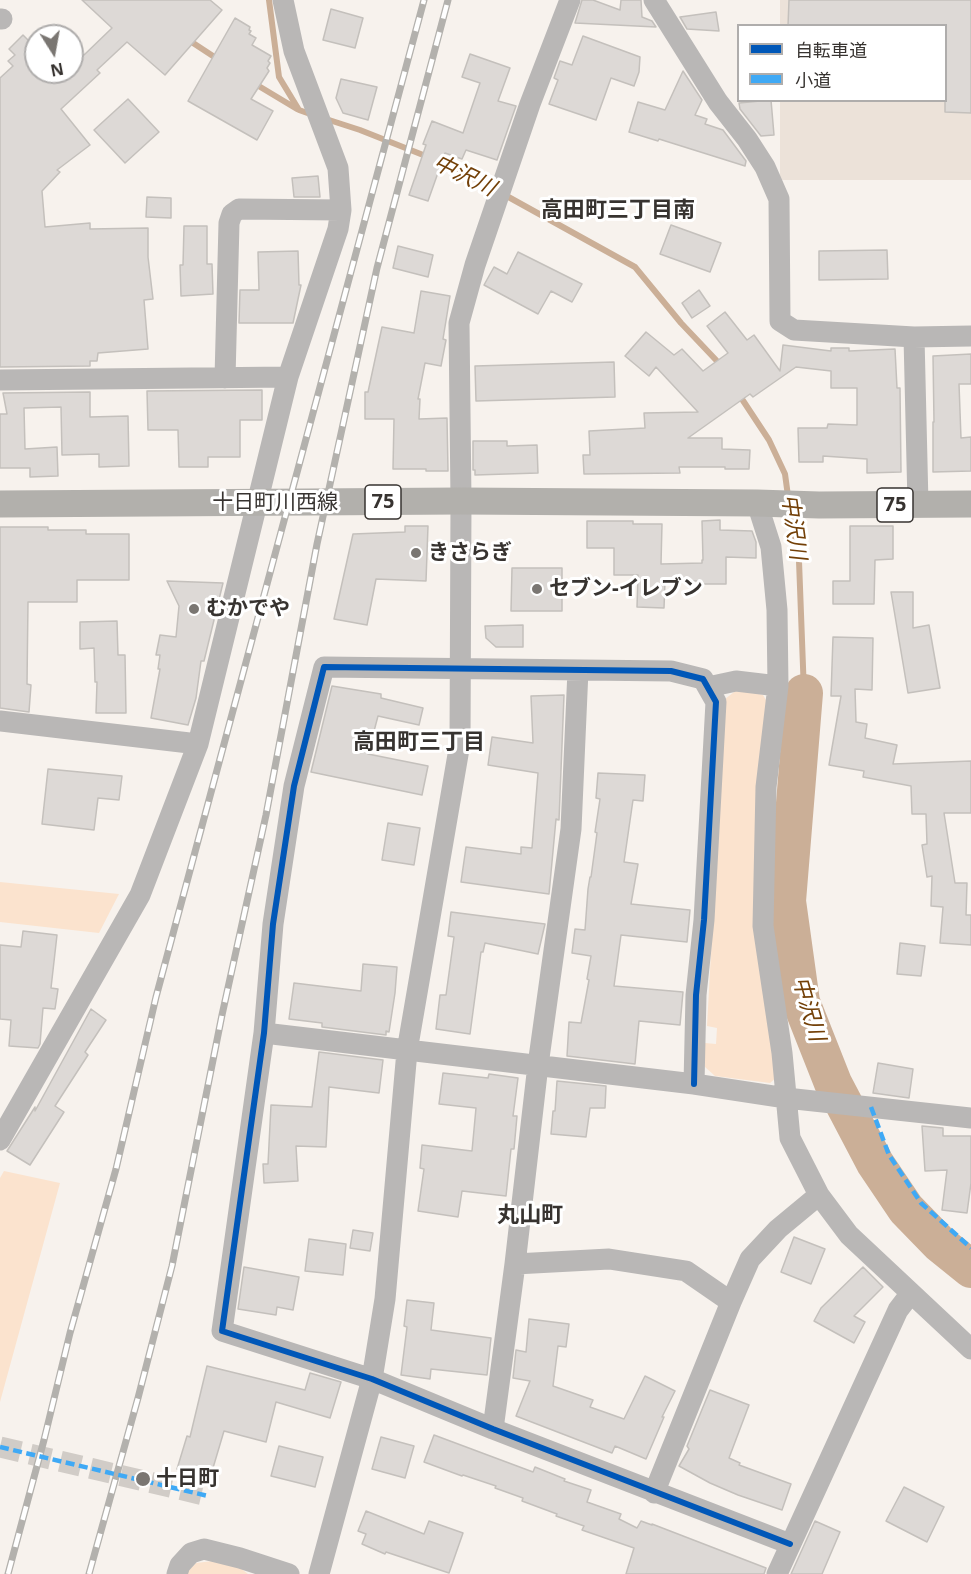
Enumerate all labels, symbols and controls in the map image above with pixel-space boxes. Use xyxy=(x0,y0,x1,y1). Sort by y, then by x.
north arrow xyxy=(24,24,84,84)
legend xyxy=(737,24,947,102)
text: 自転車道 xyxy=(795,38,867,62)
text: N xyxy=(49,58,66,82)
text: 小道 xyxy=(795,68,831,92)
water label: 中沢川 xyxy=(429,150,499,202)
district label: 高田町三丁目南 xyxy=(541,198,695,224)
road number: 75 xyxy=(365,485,401,519)
road number: 75 xyxy=(877,488,913,522)
street label: 十日町川西線 xyxy=(212,490,338,516)
water label: 中沢川 xyxy=(775,492,811,562)
place label: きさらぎ xyxy=(428,540,512,566)
marker: きさらぎ xyxy=(409,546,423,560)
place label: セブン-イレブン xyxy=(549,576,703,602)
marker: セブン-イレブン xyxy=(530,582,544,596)
place label: むかでや xyxy=(206,596,290,622)
marker: むかでや xyxy=(187,602,201,616)
district label: 高田町三丁目 xyxy=(353,730,485,756)
water label: 中沢川 xyxy=(786,974,830,1044)
district label: 丸山町 xyxy=(497,1203,563,1229)
place label: 十日町 xyxy=(156,1466,219,1492)
marker: 十日町 xyxy=(134,1470,152,1488)

